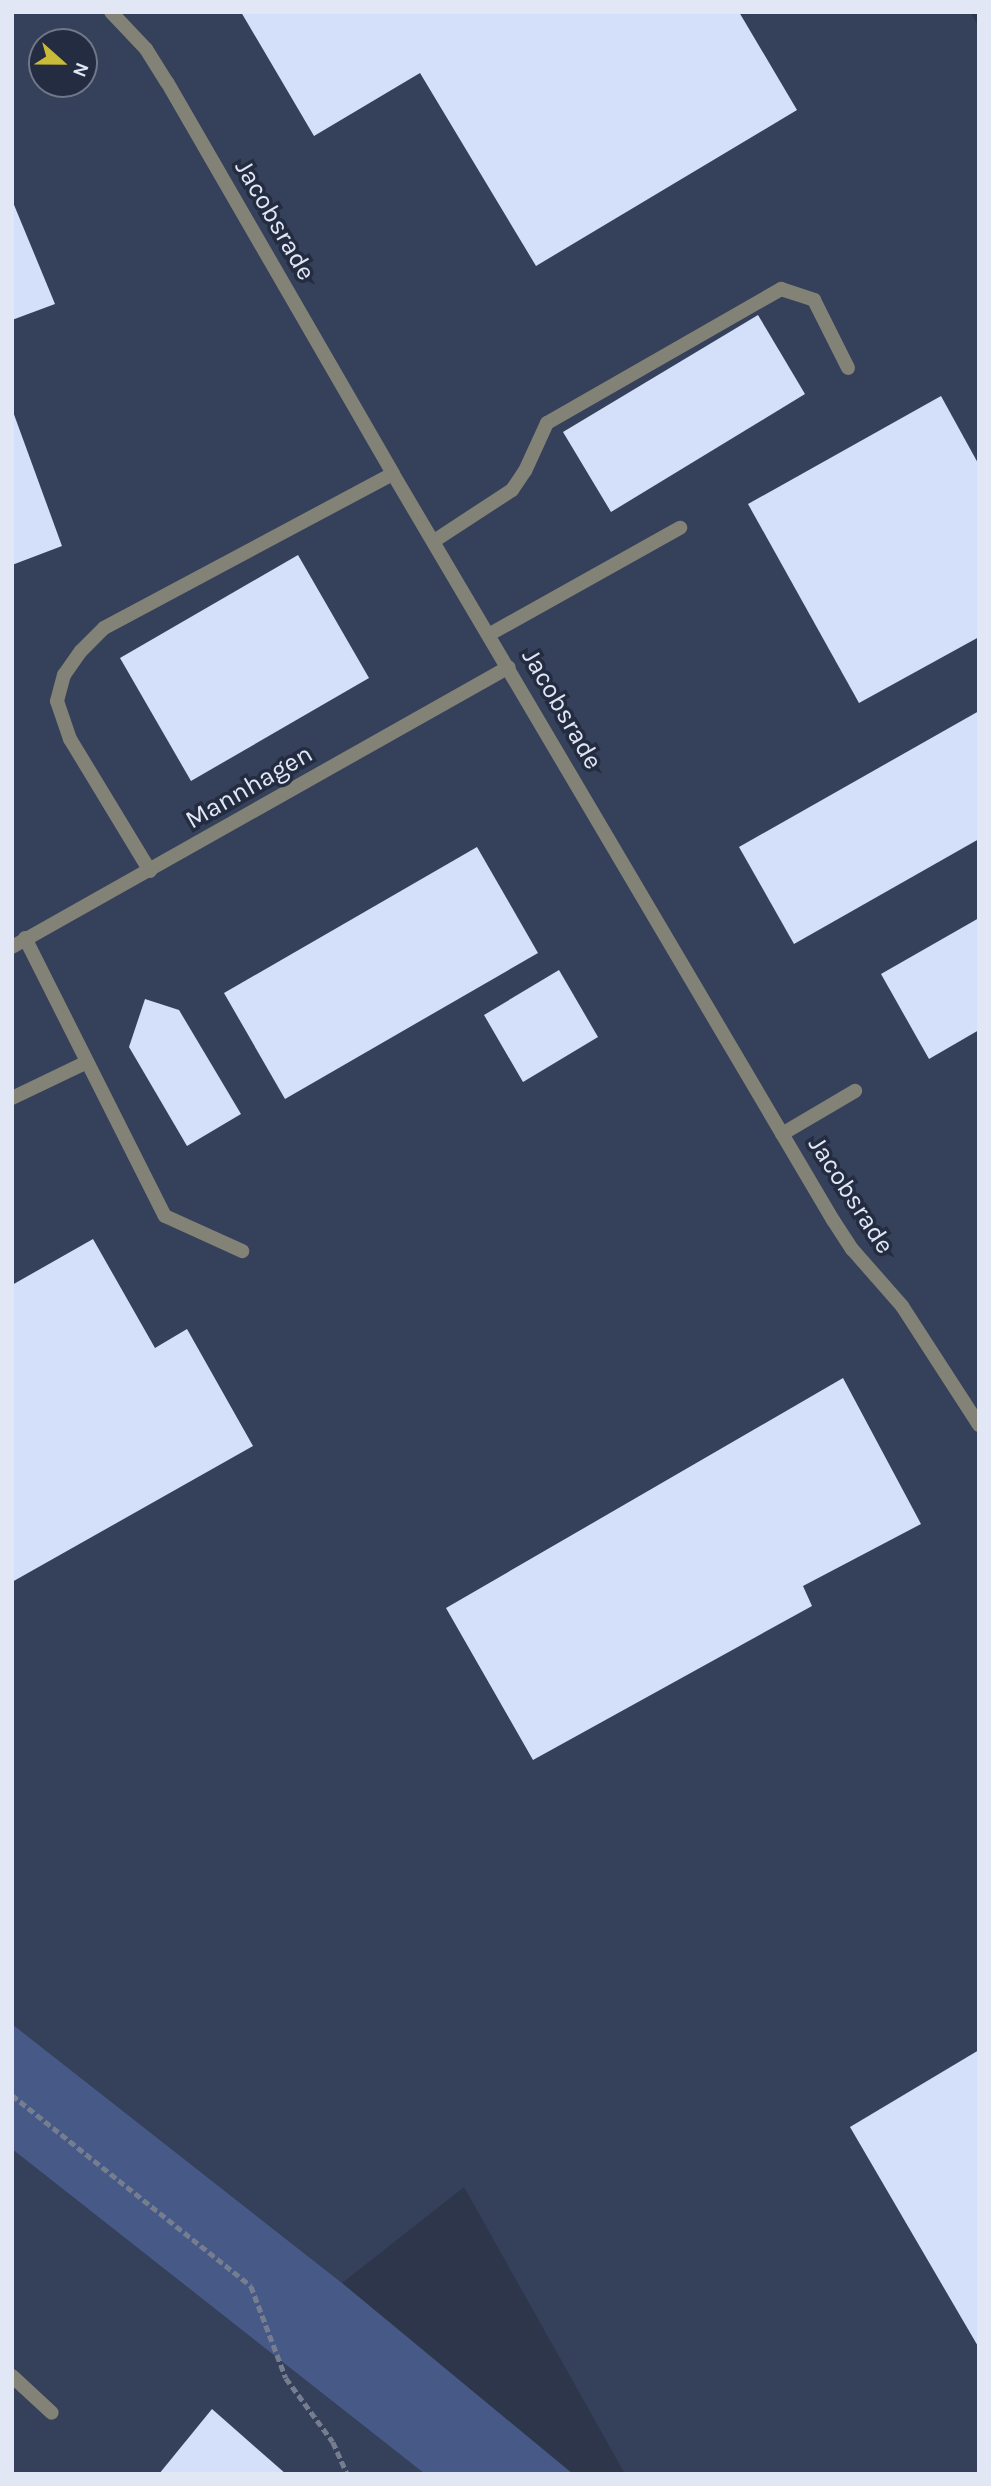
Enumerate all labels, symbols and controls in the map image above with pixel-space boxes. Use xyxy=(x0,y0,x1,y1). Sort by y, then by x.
north arrow xyxy=(28,28,98,98)
text: N xyxy=(68,60,93,80)
street label: Jacobsrade xyxy=(228,154,322,286)
street label: Jacobsrade xyxy=(515,643,609,775)
street label: Mannhagen xyxy=(180,738,318,836)
street label: Jacobsrade xyxy=(801,1130,901,1260)

